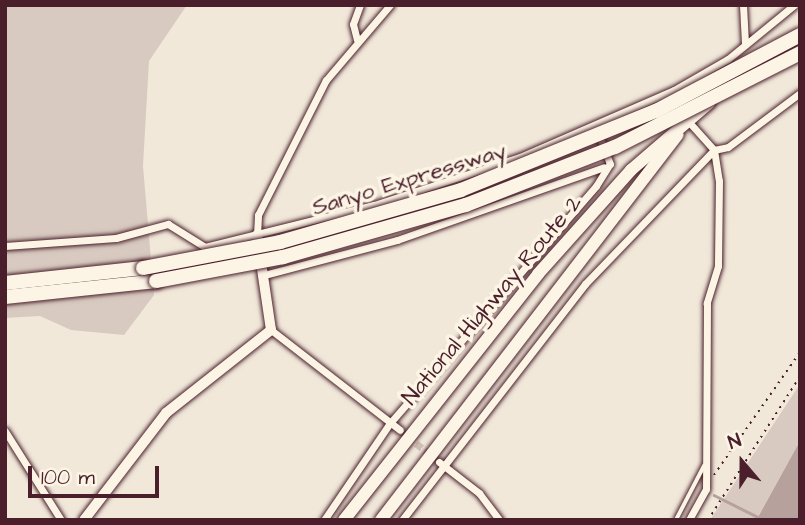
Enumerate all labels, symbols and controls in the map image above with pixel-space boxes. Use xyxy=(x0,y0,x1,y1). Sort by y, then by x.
street label: Sanyo Expressway xyxy=(309,136,509,222)
street label: National Highway Route 2 xyxy=(396,189,588,411)
north arrow xyxy=(707,427,777,497)
text: N xyxy=(724,427,745,457)
scale bar xyxy=(32,452,163,496)
text: 100 m xyxy=(41,463,95,492)

